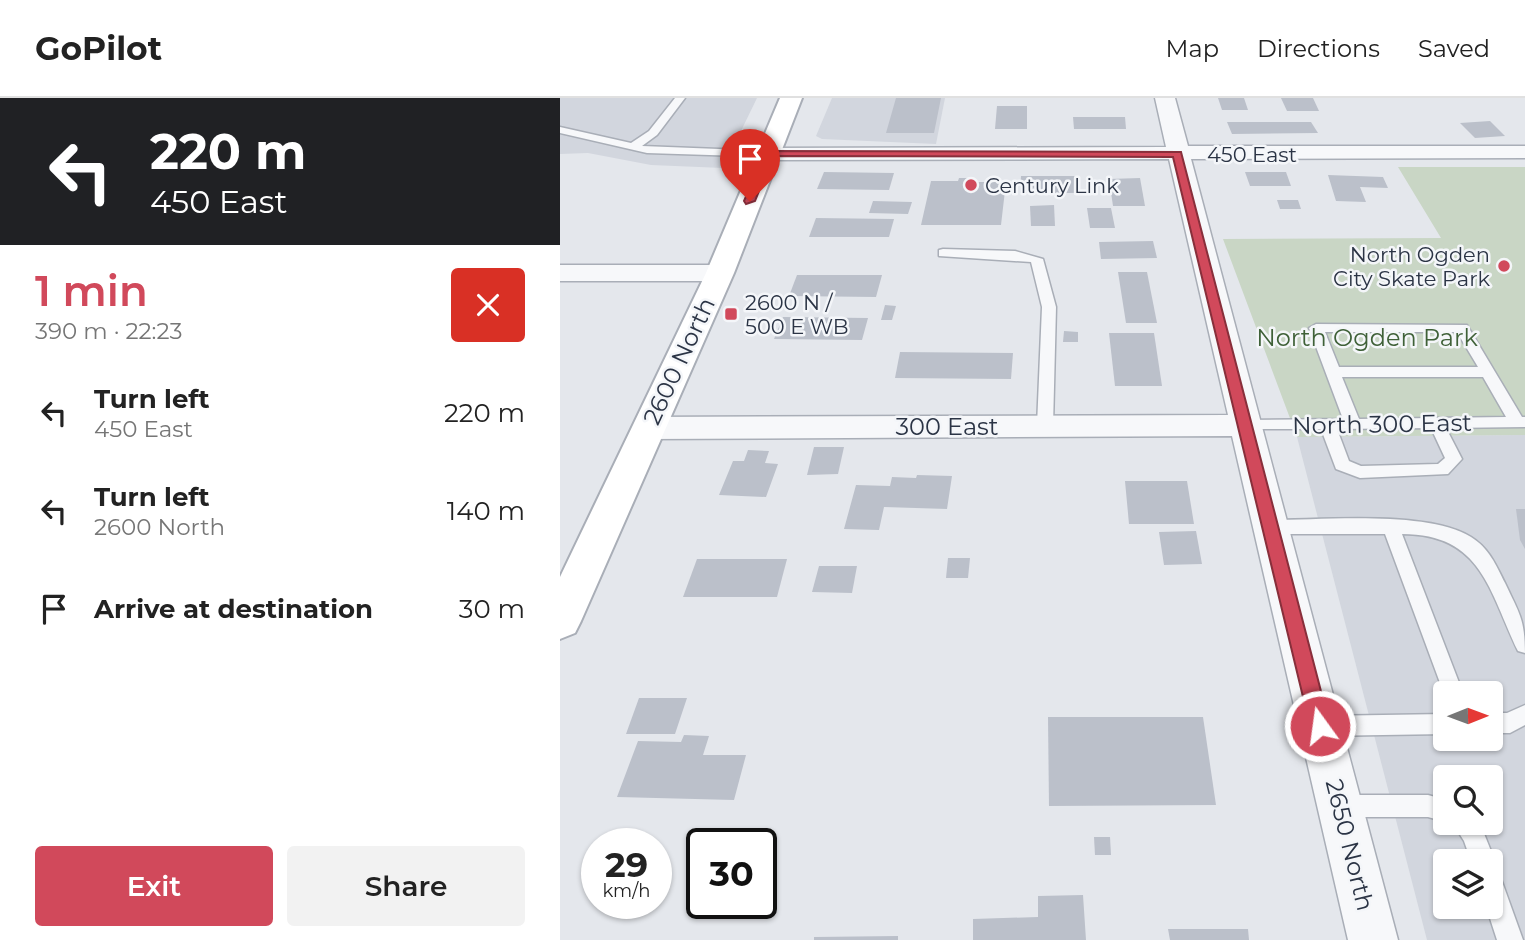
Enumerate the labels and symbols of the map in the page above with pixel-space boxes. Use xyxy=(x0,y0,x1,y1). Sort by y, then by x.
pin xyxy=(720,129,780,201)
street label: 450 East xyxy=(1207,142,1297,167)
place label: Century Link xyxy=(985,173,1119,198)
marker: Century Link xyxy=(963,177,979,193)
place label: North Ogden City Skate Park xyxy=(1333,242,1490,291)
marker: North Ogden City Skate Park xyxy=(1496,258,1512,274)
place label: 2600 N / 500 E WB xyxy=(745,290,849,339)
street label: 2600 North xyxy=(637,293,721,429)
marker: 2600 N / 500 E WB xyxy=(723,306,739,322)
park label: North Ogden Park xyxy=(1256,323,1478,352)
street label: North 300 East xyxy=(1292,408,1472,440)
street label: 300 East xyxy=(895,412,999,441)
north arrow xyxy=(1433,681,1503,751)
position arrow xyxy=(1283,689,1357,763)
street label: 2650 North xyxy=(1320,776,1380,914)
speed limit sign: 30 xyxy=(686,828,777,919)

